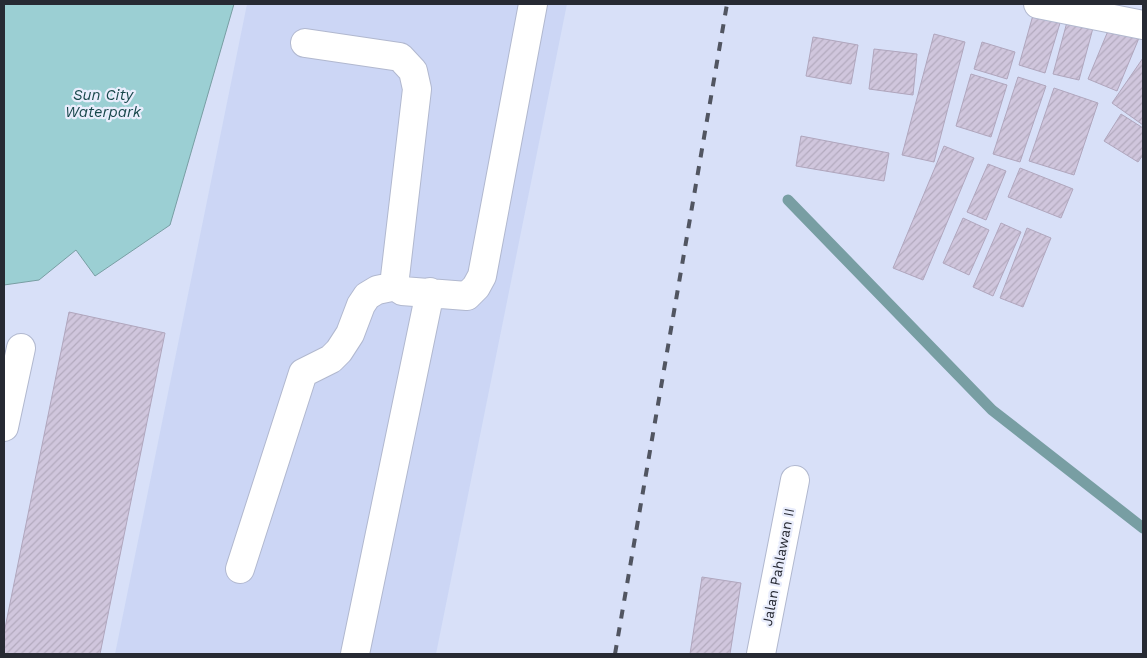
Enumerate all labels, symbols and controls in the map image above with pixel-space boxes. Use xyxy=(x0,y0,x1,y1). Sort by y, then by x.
water label: Sun City Waterpark xyxy=(65,86,142,121)
street label: Jalan Pahlawan II xyxy=(759,507,797,627)

